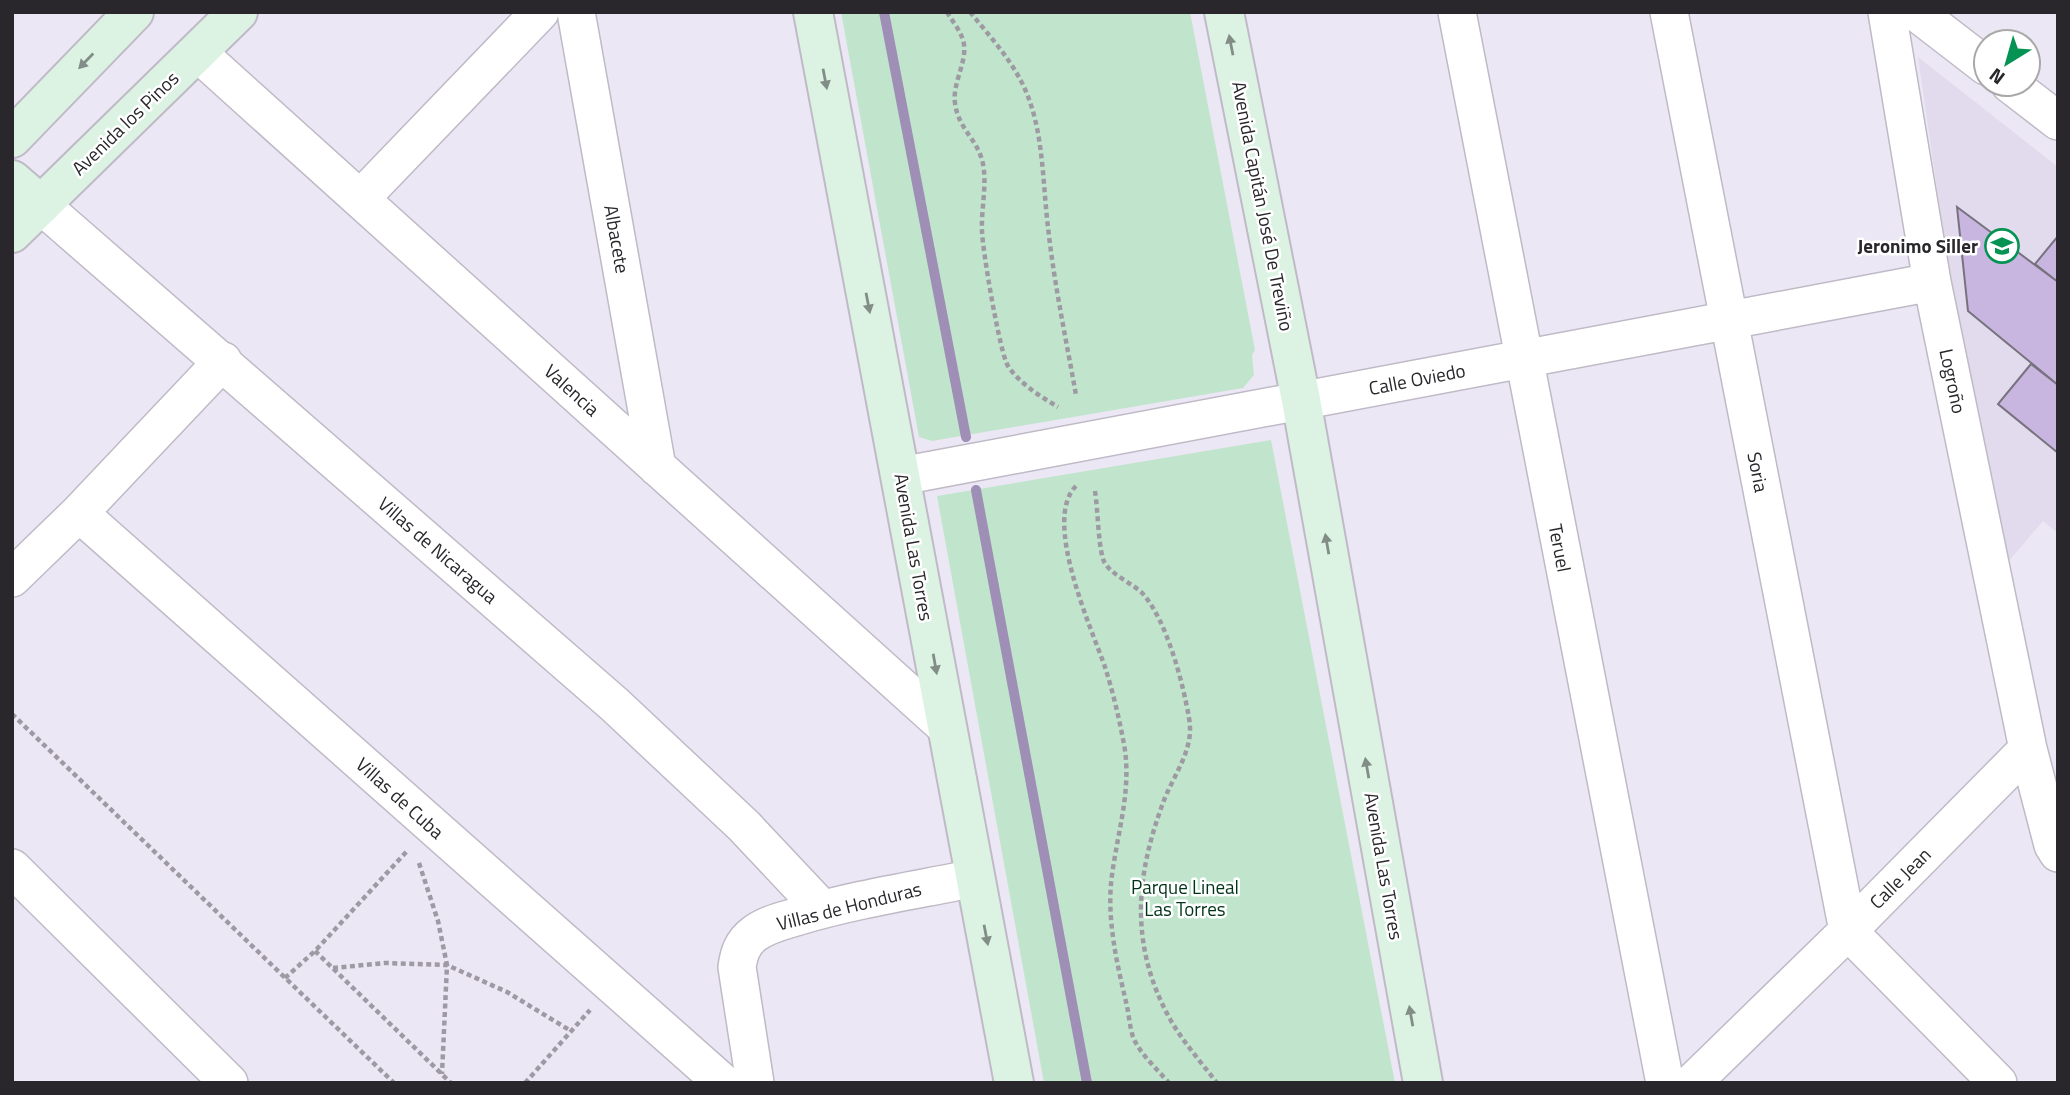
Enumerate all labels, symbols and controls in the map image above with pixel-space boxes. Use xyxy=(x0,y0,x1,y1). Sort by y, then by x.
north arrow xyxy=(1972,28,2042,98)
one-way arrow xyxy=(1225,34,1236,56)
one-way arrow xyxy=(79,52,95,69)
text: N xyxy=(1982,61,2010,93)
street label: Avenida los Pinos xyxy=(64,64,185,182)
one-way arrow xyxy=(820,68,831,90)
street label: Avenida Capitán José De Treviño xyxy=(1225,78,1302,333)
street label: Albacete xyxy=(597,202,638,276)
school or university icon: Jeronimo Siller xyxy=(1983,227,2021,265)
place label: Jeronimo Siller xyxy=(1858,231,1978,260)
one-way arrow xyxy=(863,292,874,314)
street label: Logroño xyxy=(1933,346,1974,416)
street label: Calle Oviedo xyxy=(1366,355,1468,402)
street label: Valencia xyxy=(538,357,607,423)
street label: Soria xyxy=(1740,449,1777,495)
street label: Avenida Las Torres xyxy=(887,471,942,623)
street label: Villas de Nicaragua xyxy=(372,489,505,610)
street label: Teruel xyxy=(1542,521,1579,574)
one-way arrow xyxy=(1321,533,1332,555)
one-way arrow xyxy=(929,653,940,675)
street label: Villas de Cuba xyxy=(350,750,451,846)
one-way arrow xyxy=(1361,756,1372,778)
street label: Avenida Las Torres xyxy=(1357,790,1412,942)
street label: Calle Jean xyxy=(1862,840,1937,915)
park label: Parque Lineal Las Torres xyxy=(1131,872,1239,923)
street label: Villas de Honduras xyxy=(773,873,925,938)
one-way arrow xyxy=(980,924,991,946)
one-way arrow xyxy=(1405,1005,1416,1027)

